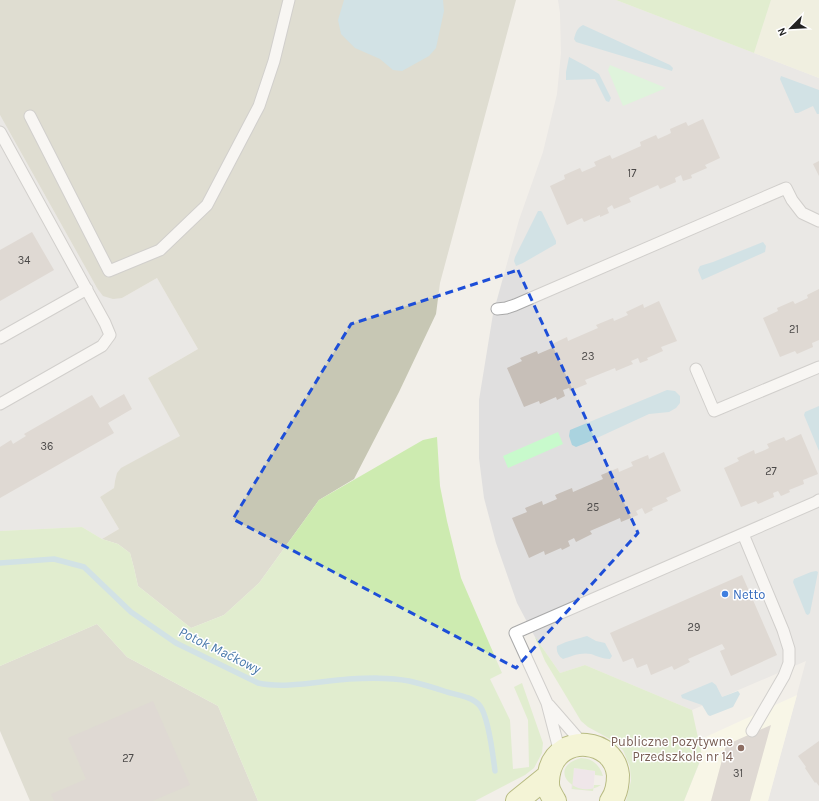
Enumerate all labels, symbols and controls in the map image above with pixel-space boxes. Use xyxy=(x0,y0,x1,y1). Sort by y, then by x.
north arrow xyxy=(771,8,811,48)
text: N xyxy=(775,26,790,38)
house number: 17 xyxy=(628,167,636,180)
house number: 34 xyxy=(18,254,30,267)
house number: 21 xyxy=(789,323,799,336)
house number: 23 xyxy=(582,350,594,363)
house number: 36 xyxy=(41,440,53,453)
house number: 27 xyxy=(765,465,777,478)
house number: 25 xyxy=(587,501,599,514)
place label: Netto xyxy=(733,587,765,602)
marker: Netto xyxy=(720,589,730,599)
house number: 29 xyxy=(688,621,700,634)
water label: Potok Maćkowy xyxy=(176,623,264,678)
place label: Publiczne Pozytywne Przedszkole nr 14 xyxy=(611,734,733,764)
marker: Publiczne Pozytywne Przedszkole nr 14 xyxy=(736,743,746,753)
house number: 27 xyxy=(122,752,134,765)
house number: 31 xyxy=(733,767,743,780)

